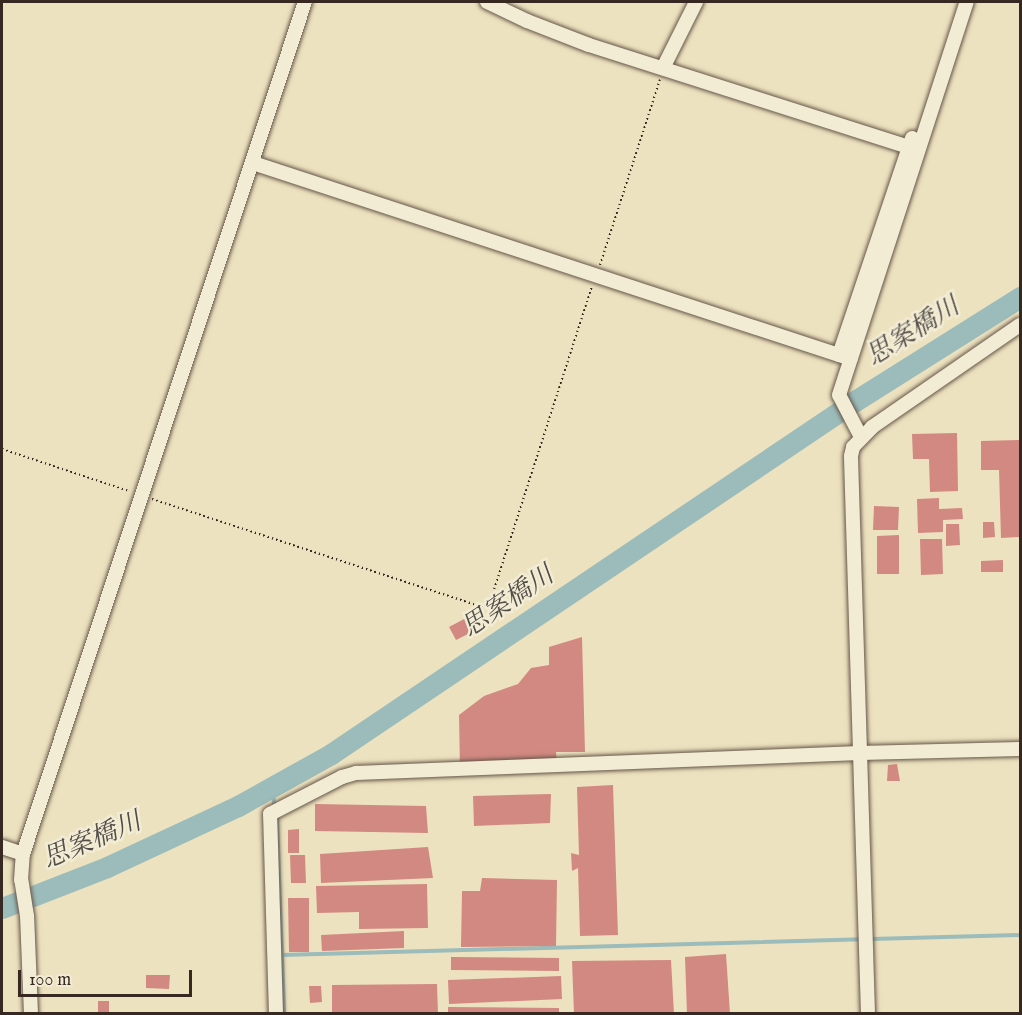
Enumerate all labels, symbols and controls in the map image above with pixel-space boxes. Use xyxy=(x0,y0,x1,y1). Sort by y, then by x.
water label: 思案橋川 xyxy=(861,291,965,373)
water label: 思案橋川 xyxy=(456,560,560,644)
water label: 思案橋川 xyxy=(38,806,146,876)
scale bar xyxy=(21,958,195,996)
text: 100 m xyxy=(29,969,71,992)

